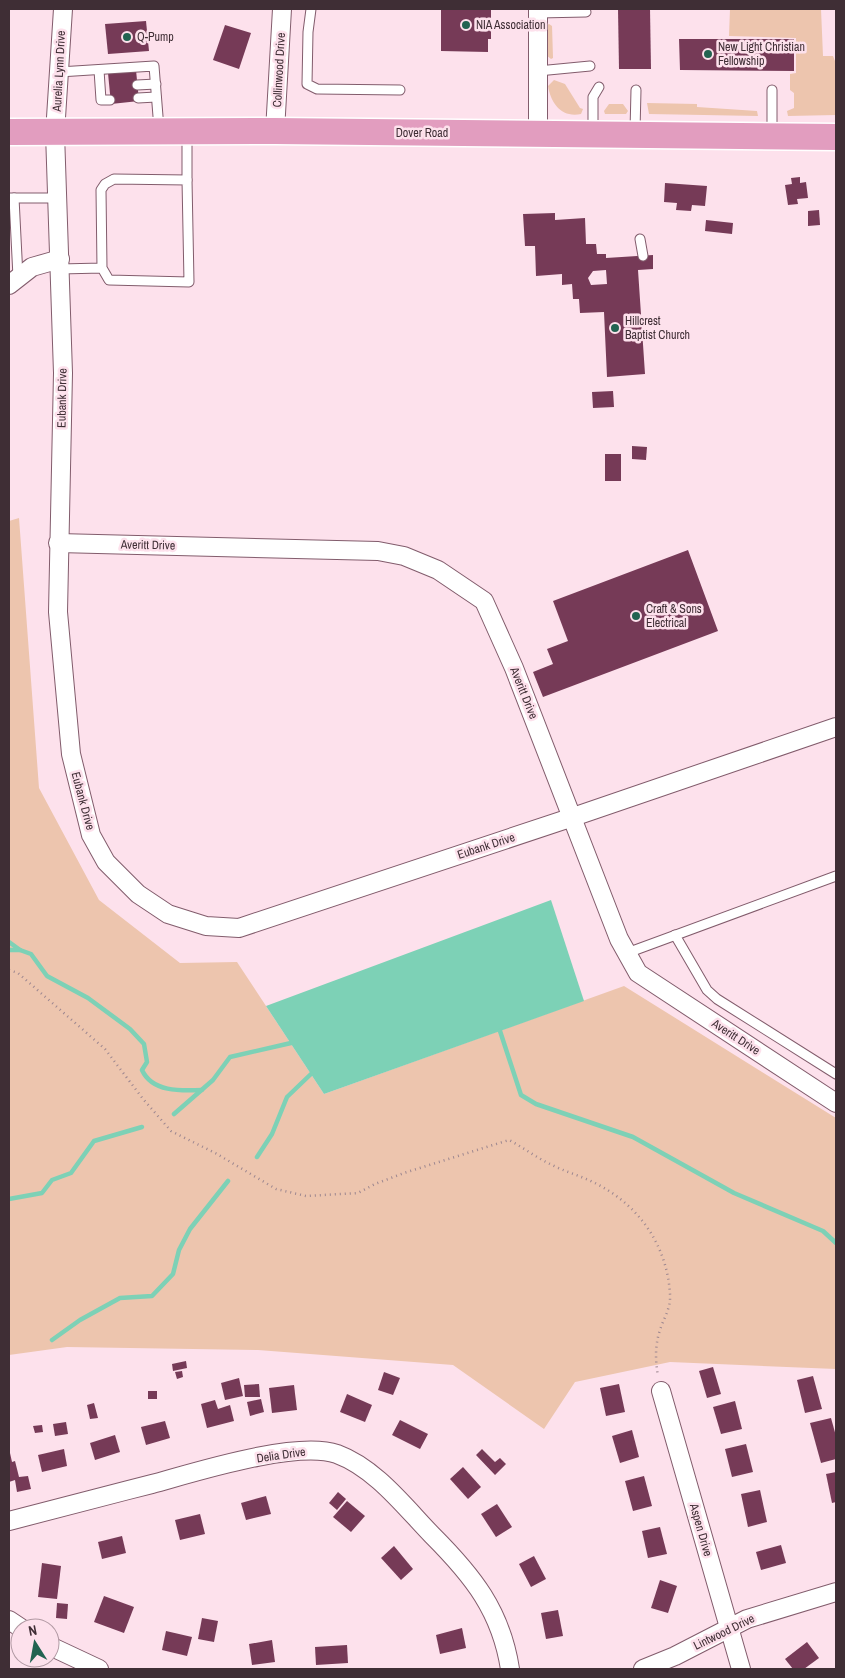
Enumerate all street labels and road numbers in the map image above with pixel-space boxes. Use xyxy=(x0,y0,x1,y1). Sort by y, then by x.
street label: Aurelia Lynn Drive xyxy=(49,30,69,113)
street label: Collinwood Drive xyxy=(269,32,289,108)
street label: Dover Road xyxy=(396,125,448,141)
street label: Eubank Drive xyxy=(53,368,71,428)
street label: Averitt Drive xyxy=(120,537,175,553)
street label: Averitt Drive xyxy=(506,664,542,721)
street label: Eubank Drive xyxy=(68,770,98,832)
street label: Eubank Drive xyxy=(455,829,517,863)
street label: Averitt Drive xyxy=(708,1015,763,1059)
street label: Delia Drive xyxy=(256,1444,306,1466)
street label: Aspen Drive xyxy=(686,1501,716,1558)
street label: Lintwood Drive xyxy=(691,1610,757,1654)

